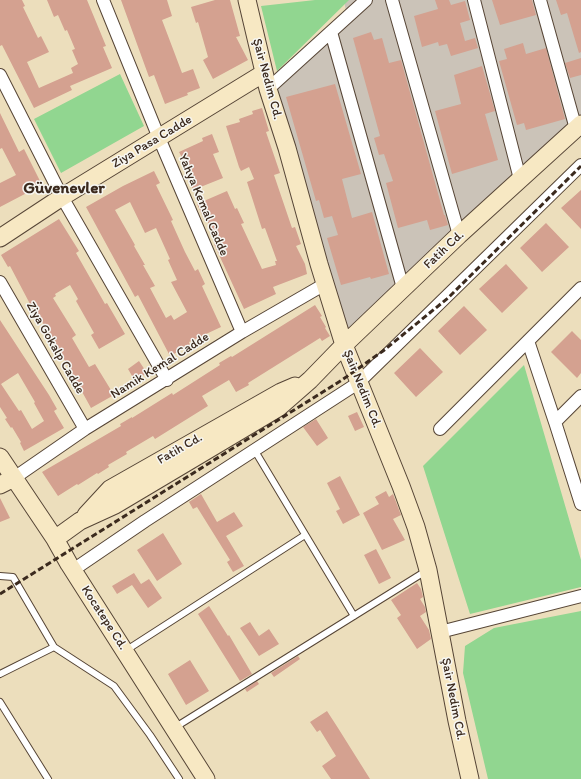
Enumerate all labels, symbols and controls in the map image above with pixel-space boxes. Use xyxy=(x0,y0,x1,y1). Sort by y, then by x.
street label: Şair Nedim Cd. xyxy=(249,37,285,121)
street label: Ziya Pasa Cadde xyxy=(109,112,195,172)
street label: Yahya Kemal Cadde xyxy=(174,152,232,258)
district label: Güvenevler xyxy=(23,179,105,199)
street label: Fatih Cd. xyxy=(421,227,467,273)
street label: Ziya Gokalp Cadde xyxy=(22,299,88,397)
street label: Namik Kemal Cadde xyxy=(108,329,212,403)
street label: Şair Nedim Cd. xyxy=(339,348,385,430)
street label: Fatih Cd. xyxy=(155,430,205,468)
street label: Kocatepe Cd. xyxy=(78,583,130,653)
street label: Şair Nedim Cd. xyxy=(437,657,469,741)

